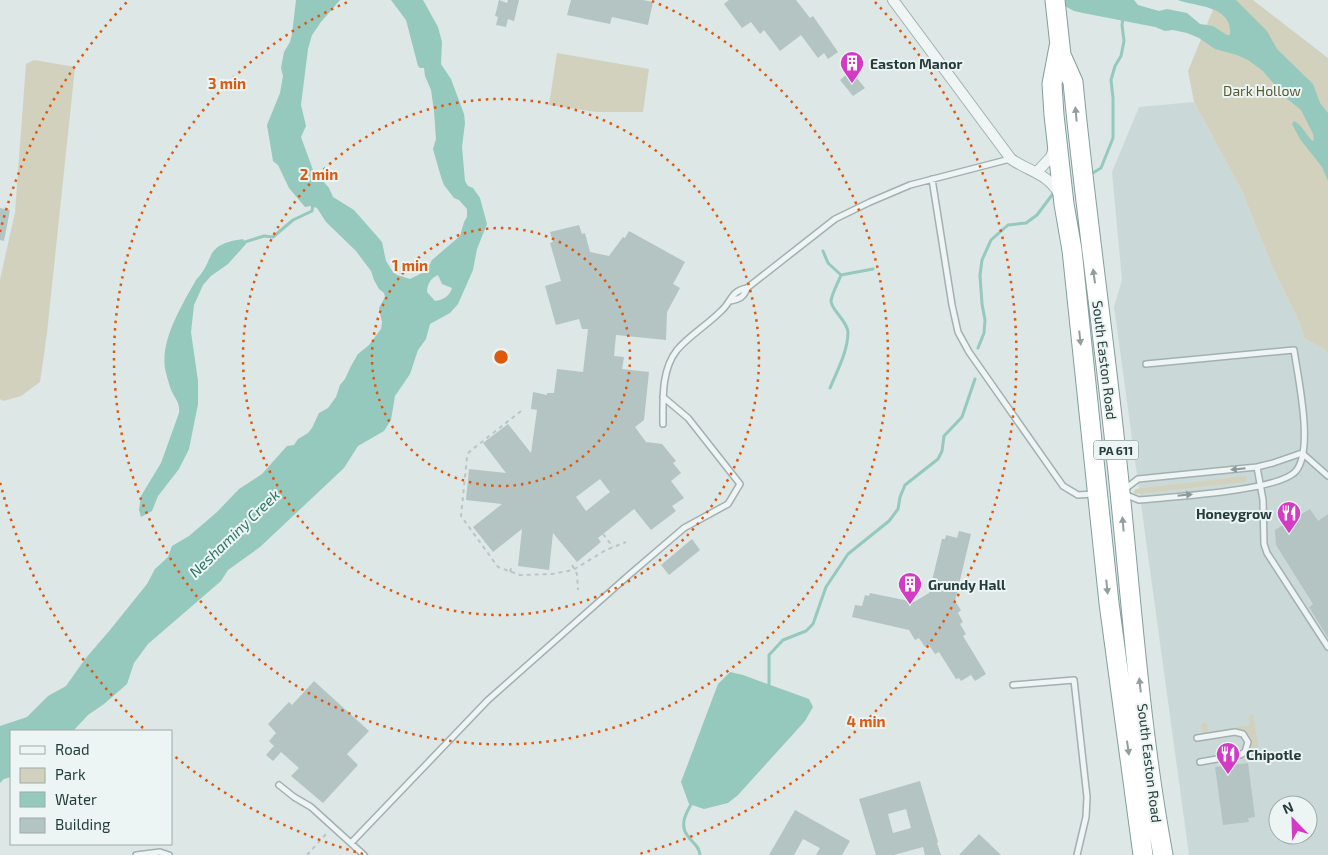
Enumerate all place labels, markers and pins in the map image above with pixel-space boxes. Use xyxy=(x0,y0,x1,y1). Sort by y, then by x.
building icon: Easton Manor xyxy=(839,50,865,84)
place label: Easton Manor xyxy=(870,55,962,72)
centre of rings xyxy=(492,348,510,366)
restaurant icon: Honeygrow xyxy=(1276,500,1302,534)
place label: Honeygrow xyxy=(1196,505,1272,522)
building icon: Grundy Hall xyxy=(897,571,923,605)
place label: Grundy Hall xyxy=(928,576,1006,593)
restaurant icon: Chipotle xyxy=(1215,741,1241,775)
place label: Chipotle xyxy=(1246,746,1301,763)

